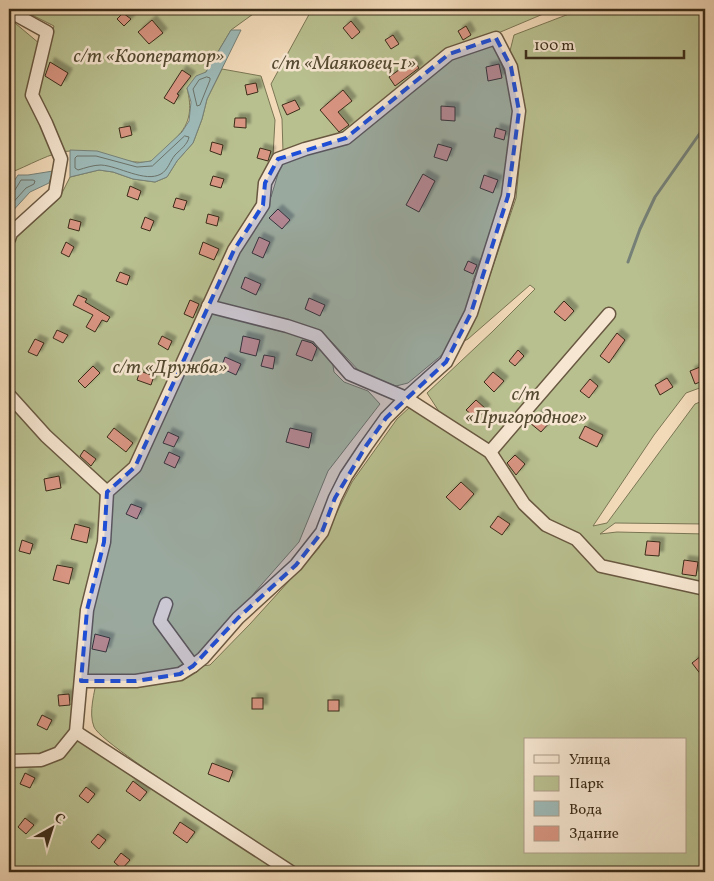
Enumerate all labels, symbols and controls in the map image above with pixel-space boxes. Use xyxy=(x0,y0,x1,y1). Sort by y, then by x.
scale bar xyxy=(526,28,684,60)
text: 100 m xyxy=(534,36,574,57)
park label: с/т «Кооператор» xyxy=(74,43,225,71)
park label: с/т «Маяковец-1» xyxy=(272,50,416,78)
park label: с/т «Дружба» xyxy=(113,354,227,382)
park label: с/т «Пригородное» xyxy=(465,381,587,432)
legend xyxy=(524,738,686,854)
text: Улица xyxy=(569,750,611,771)
text: Парк xyxy=(569,774,604,795)
text: Вода xyxy=(569,800,602,821)
north arrow xyxy=(28,804,78,854)
text: С xyxy=(50,809,69,829)
text: Здание xyxy=(569,824,619,845)

